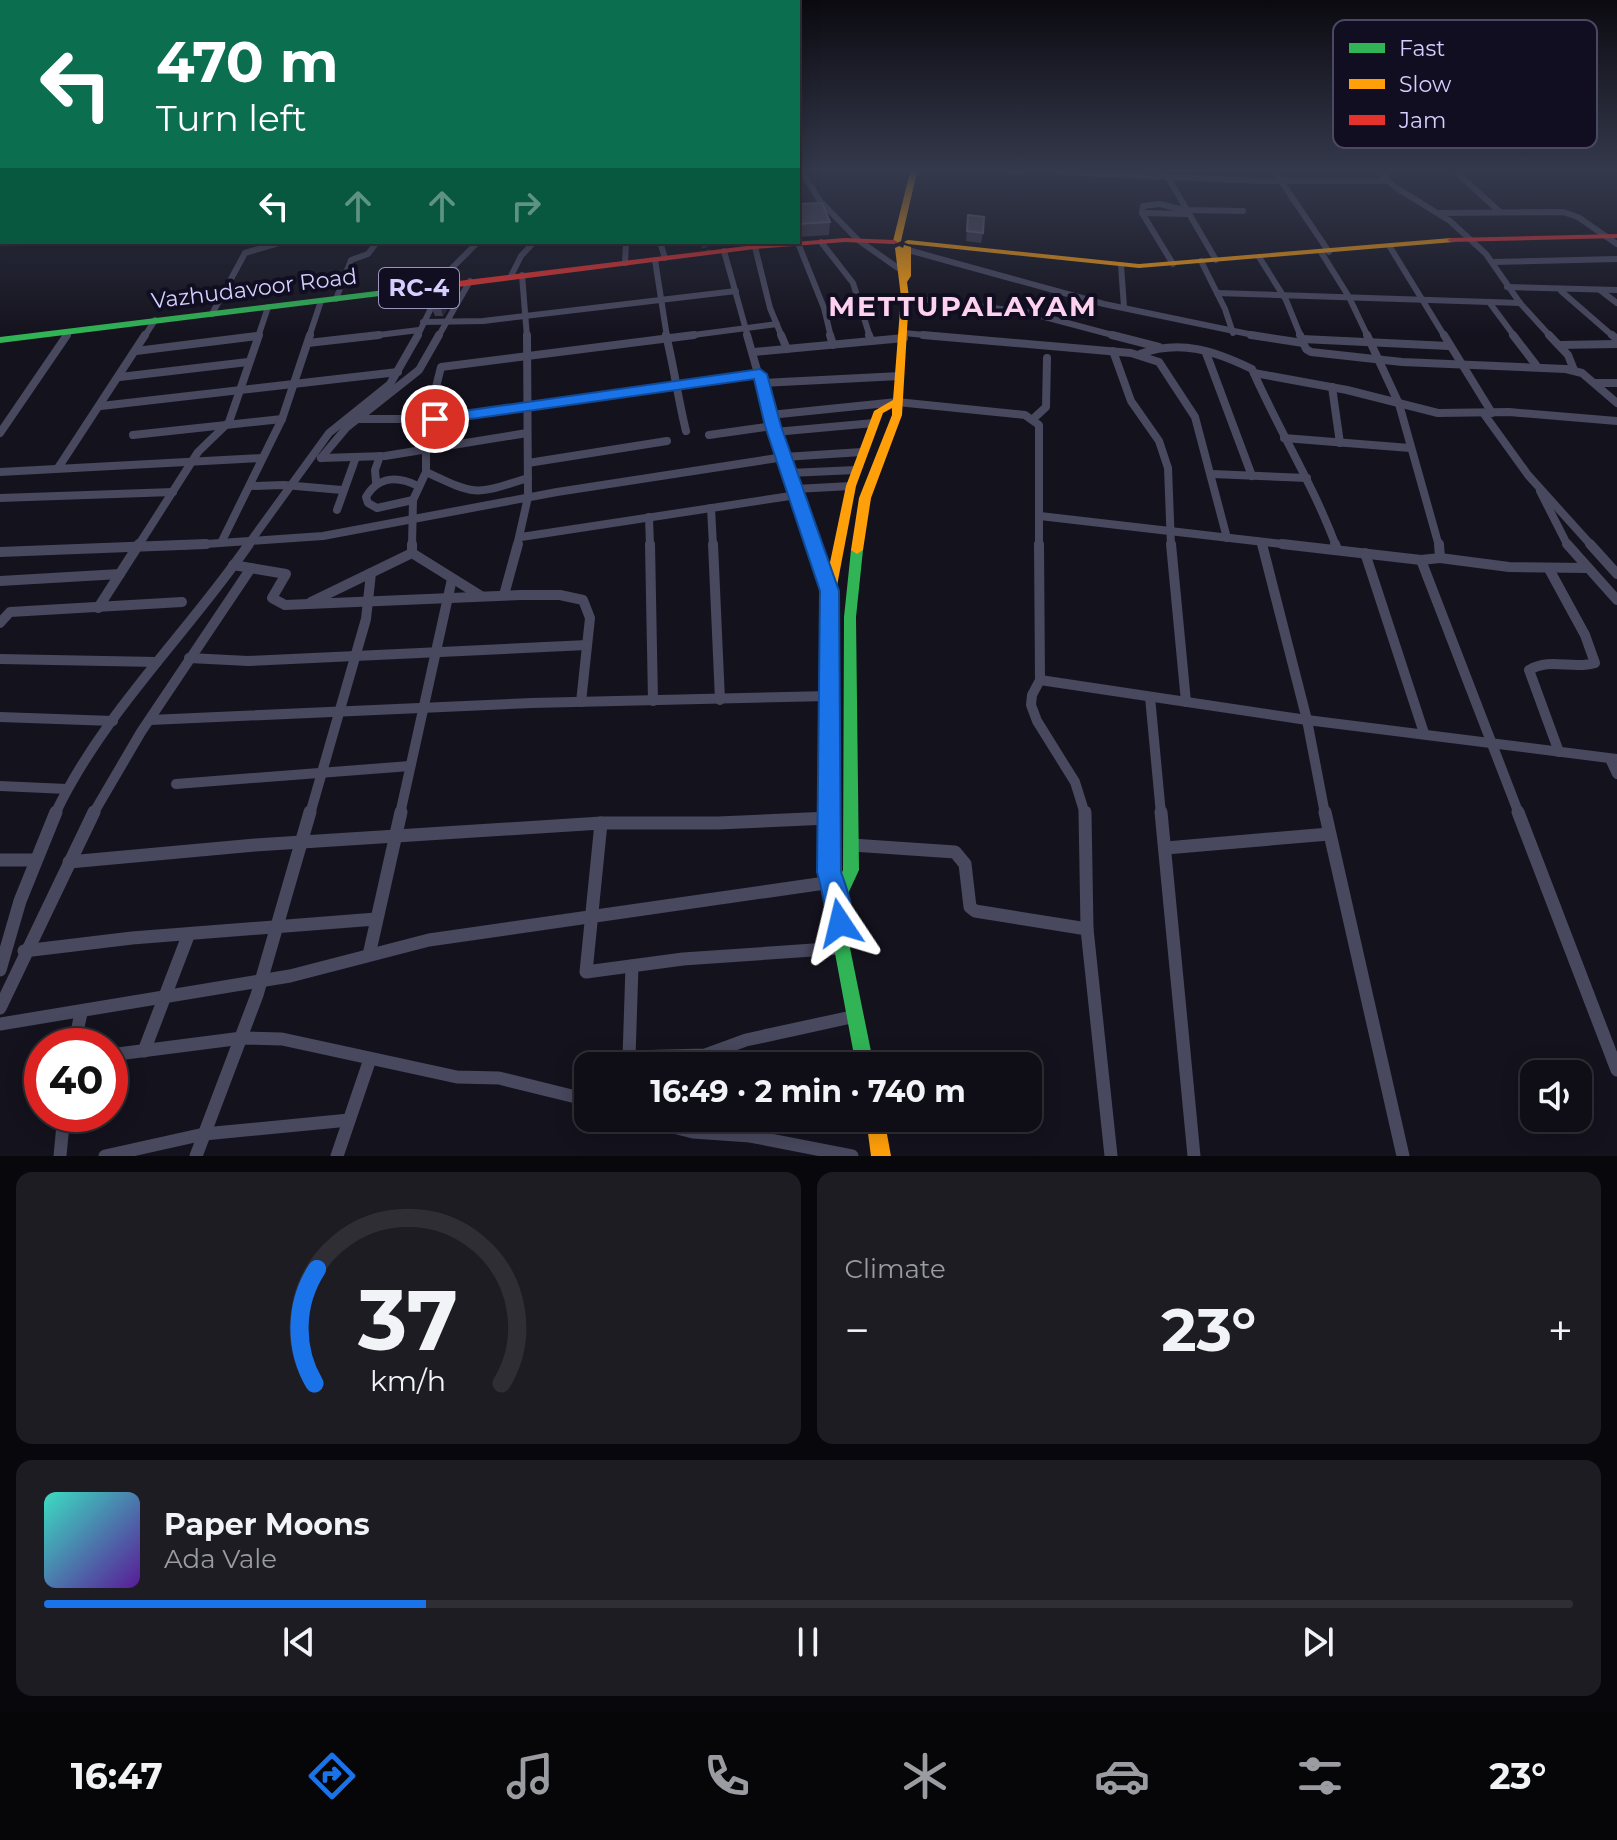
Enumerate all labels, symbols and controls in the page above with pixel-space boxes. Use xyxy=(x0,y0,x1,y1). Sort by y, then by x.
legend xyxy=(1333,20,1597,148)
text: 470 m xyxy=(156,28,338,96)
icon: left xyxy=(24,32,128,136)
text: Fast xyxy=(1399,35,1445,62)
text: Slow xyxy=(1399,71,1452,98)
text: Turn left xyxy=(156,96,307,140)
text: Jam xyxy=(1398,107,1446,134)
icon: left xyxy=(252,184,296,228)
icon: ahead xyxy=(336,184,380,228)
icon: ahead xyxy=(420,184,464,228)
icon: right xyxy=(504,184,548,228)
street label: Vazhudavoor Road xyxy=(150,262,358,315)
road number: RC-4 xyxy=(379,268,459,308)
district label: METTUPALAYAM xyxy=(828,289,1098,323)
pin xyxy=(401,385,469,453)
icon: arrive xyxy=(413,397,457,441)
position arrow xyxy=(798,881,882,965)
speed limit sign: 40 xyxy=(24,1028,128,1132)
map controls xyxy=(1520,1060,1592,1132)
button: sound xyxy=(1520,1060,1592,1132)
text: 16:49 · 2 min · 740 m xyxy=(650,1073,966,1110)
text: Climate xyxy=(845,1253,946,1285)
text: 37 xyxy=(357,1269,458,1371)
text: 23° xyxy=(1161,1293,1256,1366)
text: − xyxy=(845,1303,870,1357)
text: + xyxy=(1548,1303,1573,1357)
text: km/h xyxy=(370,1363,446,1398)
text: Paper Moons xyxy=(164,1506,370,1543)
text: Ada Vale xyxy=(164,1543,277,1575)
icon: previous xyxy=(277,1620,321,1664)
icon: pause xyxy=(786,1620,830,1664)
icon: next xyxy=(1296,1620,1340,1664)
icon: directions xyxy=(304,1748,360,1804)
icon: music xyxy=(502,1748,558,1804)
icon: phone xyxy=(699,1748,755,1804)
icon: climate xyxy=(897,1748,953,1804)
icon: car xyxy=(1094,1748,1150,1804)
icon: filters xyxy=(1292,1748,1348,1804)
text: 16:47 xyxy=(71,1754,163,1798)
text: 23° xyxy=(1489,1754,1546,1798)

